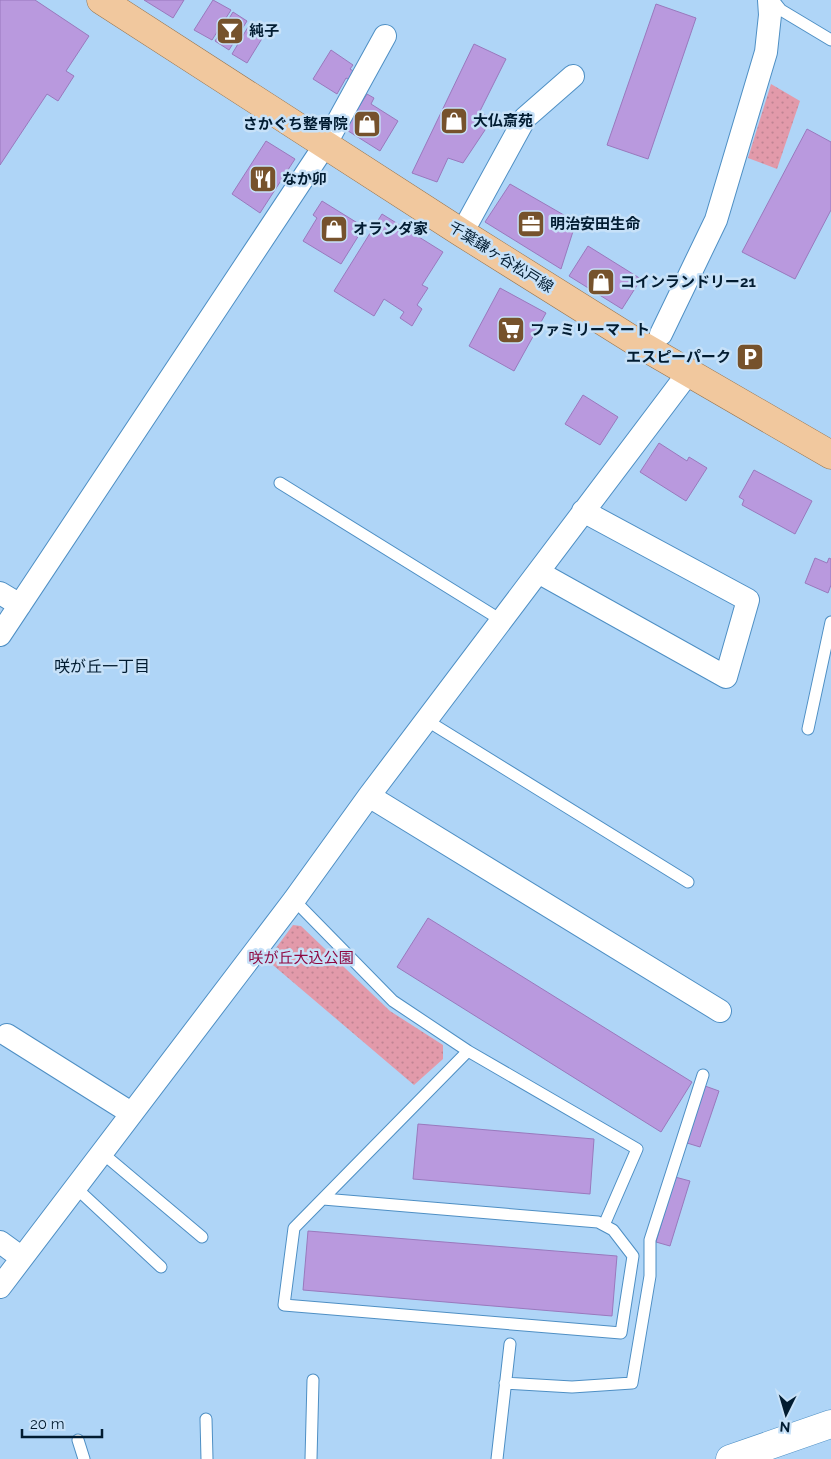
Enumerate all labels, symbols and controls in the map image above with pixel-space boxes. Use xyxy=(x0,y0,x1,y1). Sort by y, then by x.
bar icon: 純子 xyxy=(215,16,245,46)
place label: 純子 xyxy=(249,22,279,40)
shop icon: 大仏斎苑 xyxy=(439,106,469,136)
shop icon: さかぐち整骨院 xyxy=(352,109,382,139)
place label: 大仏斎苑 xyxy=(473,112,533,130)
place label: さかぐち整骨院 xyxy=(243,115,348,133)
restaurant icon: なか卯 xyxy=(248,164,278,194)
place label: なか卯 xyxy=(282,170,327,188)
office icon: 明治安田生命 xyxy=(516,209,546,239)
shop icon: オランダ家 xyxy=(319,214,349,244)
place label: 明治安田生命 xyxy=(550,215,641,233)
street label: 千葉鎌ヶ谷松戸線 xyxy=(445,218,557,296)
place label: オランダ家 xyxy=(353,220,428,238)
shop icon: コインランドリー21 xyxy=(586,267,616,297)
place label: コインランドリー21 xyxy=(620,273,756,291)
supermarket icon: ファミリーマート xyxy=(496,315,526,345)
place label: ファミリーマート xyxy=(530,321,650,339)
parking icon: エスピーパーク xyxy=(735,342,765,372)
place label: エスピーパーク xyxy=(626,348,731,366)
district label: 咲が丘一丁目 xyxy=(54,657,150,676)
park label: 咲が丘大込公園 xyxy=(248,949,354,967)
north arrow xyxy=(761,1389,811,1439)
scale bar xyxy=(22,1406,102,1438)
text: 20 m xyxy=(30,1415,65,1433)
text: N xyxy=(779,1419,791,1435)

